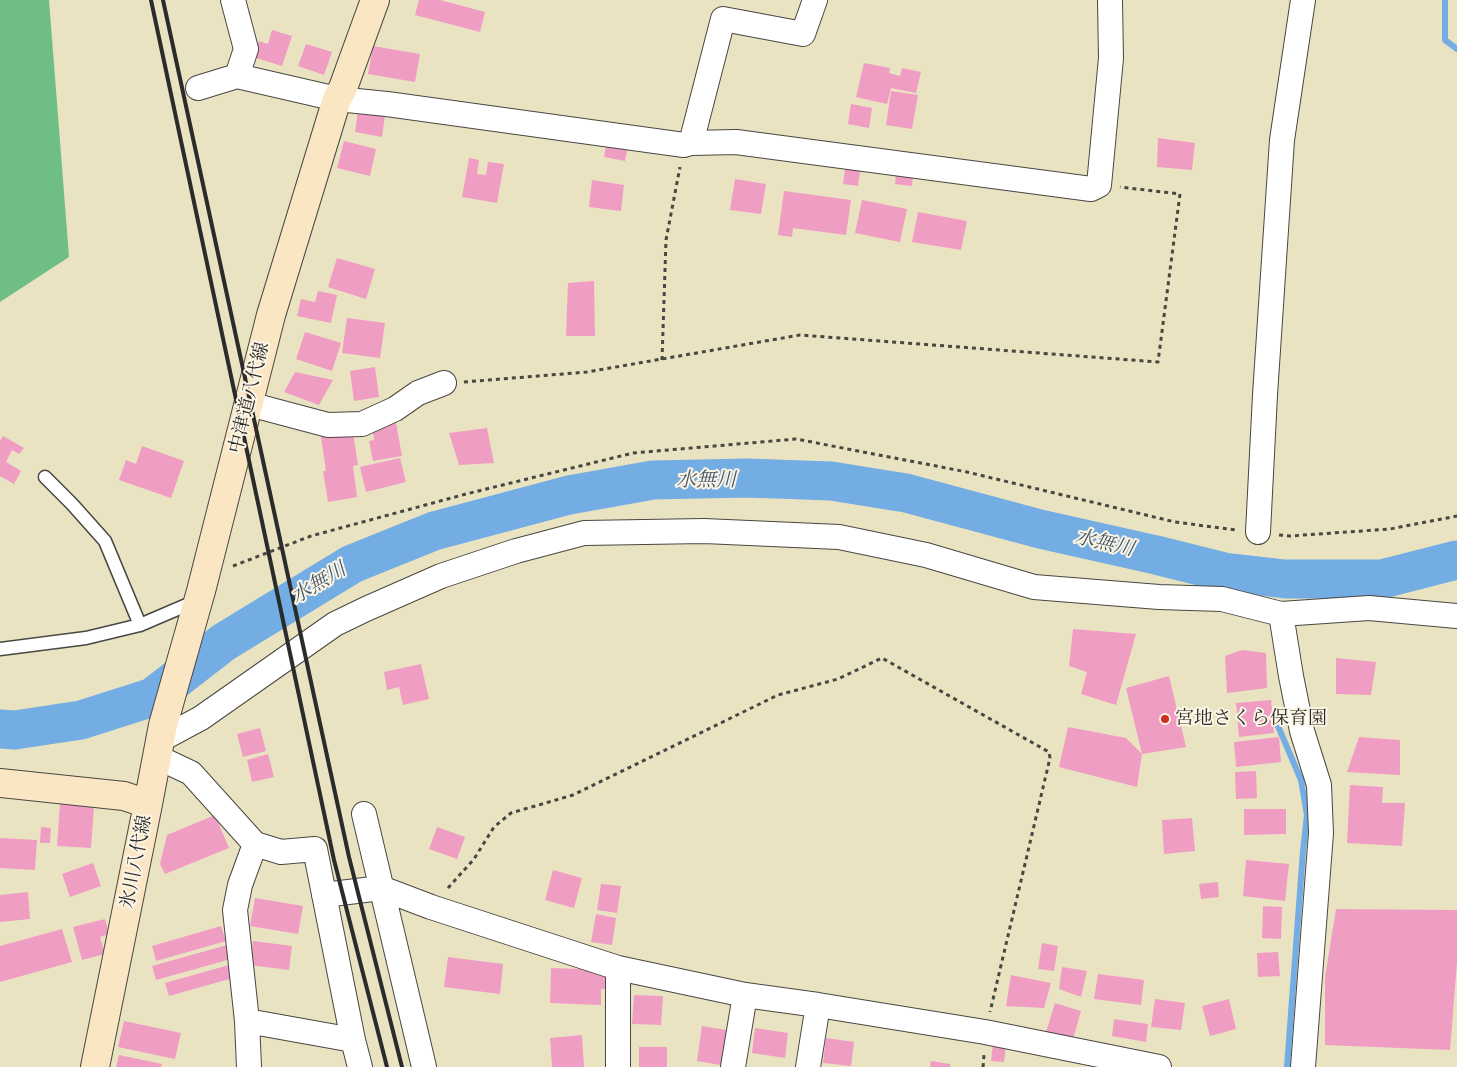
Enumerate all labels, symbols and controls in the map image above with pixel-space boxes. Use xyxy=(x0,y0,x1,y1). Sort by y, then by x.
street label: 中津道八代線 xyxy=(225,340,275,456)
water label: 水無川 xyxy=(676,469,736,493)
water label: 水無川 xyxy=(1072,526,1136,562)
water label: 水無川 xyxy=(287,558,351,610)
place label: 宮地さくら保育園 xyxy=(1175,708,1327,730)
marker: 宮地さくら保育園 xyxy=(1159,713,1171,725)
street label: 氷川八代線 xyxy=(117,813,157,911)

